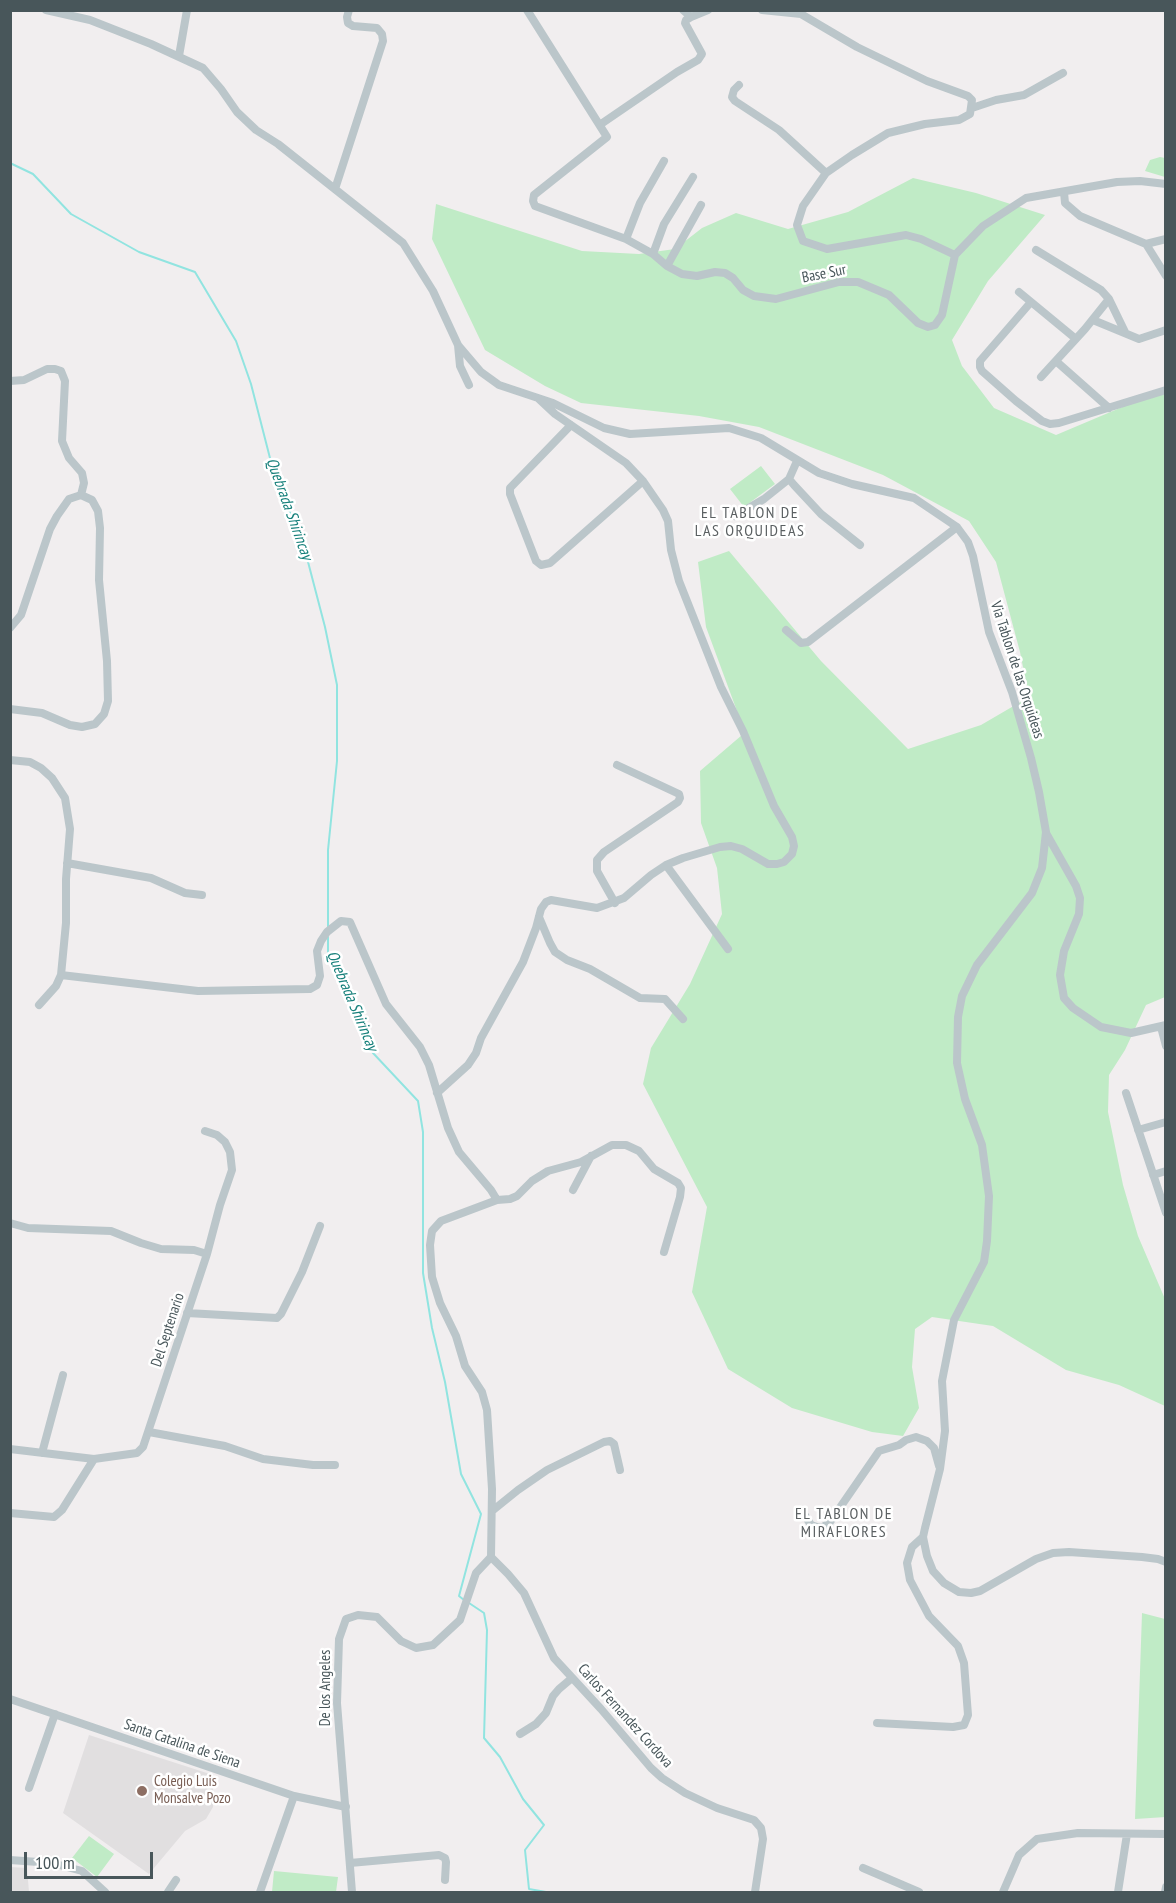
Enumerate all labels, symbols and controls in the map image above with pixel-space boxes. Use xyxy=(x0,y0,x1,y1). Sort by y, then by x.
street label: Base Sur xyxy=(800,261,848,287)
water label: Quebrada Shirincay xyxy=(262,455,316,563)
district label: EL TABLON DE LAS ORQUIDEAS xyxy=(695,503,805,541)
street label: Via Tablon de las Orquideas xyxy=(986,599,1048,741)
water label: Quebrada Shirincay xyxy=(322,948,382,1054)
street label: Del Septenario xyxy=(148,1291,188,1369)
district label: EL TABLON DE MIRAFLORES xyxy=(795,1504,893,1542)
street label: De los Angeles xyxy=(317,1650,335,1726)
street label: Carlos Fernandez Cordova xyxy=(574,1660,676,1772)
street label: Santa Catalina de Siena xyxy=(121,1716,243,1772)
place label: Colegio Luis Monsalve Pozo xyxy=(154,1773,231,1808)
marker: Colegio Luis Monsalve Pozo xyxy=(135,1784,149,1798)
scale bar xyxy=(27,1840,156,1878)
text: 100 m xyxy=(35,1851,75,1874)

